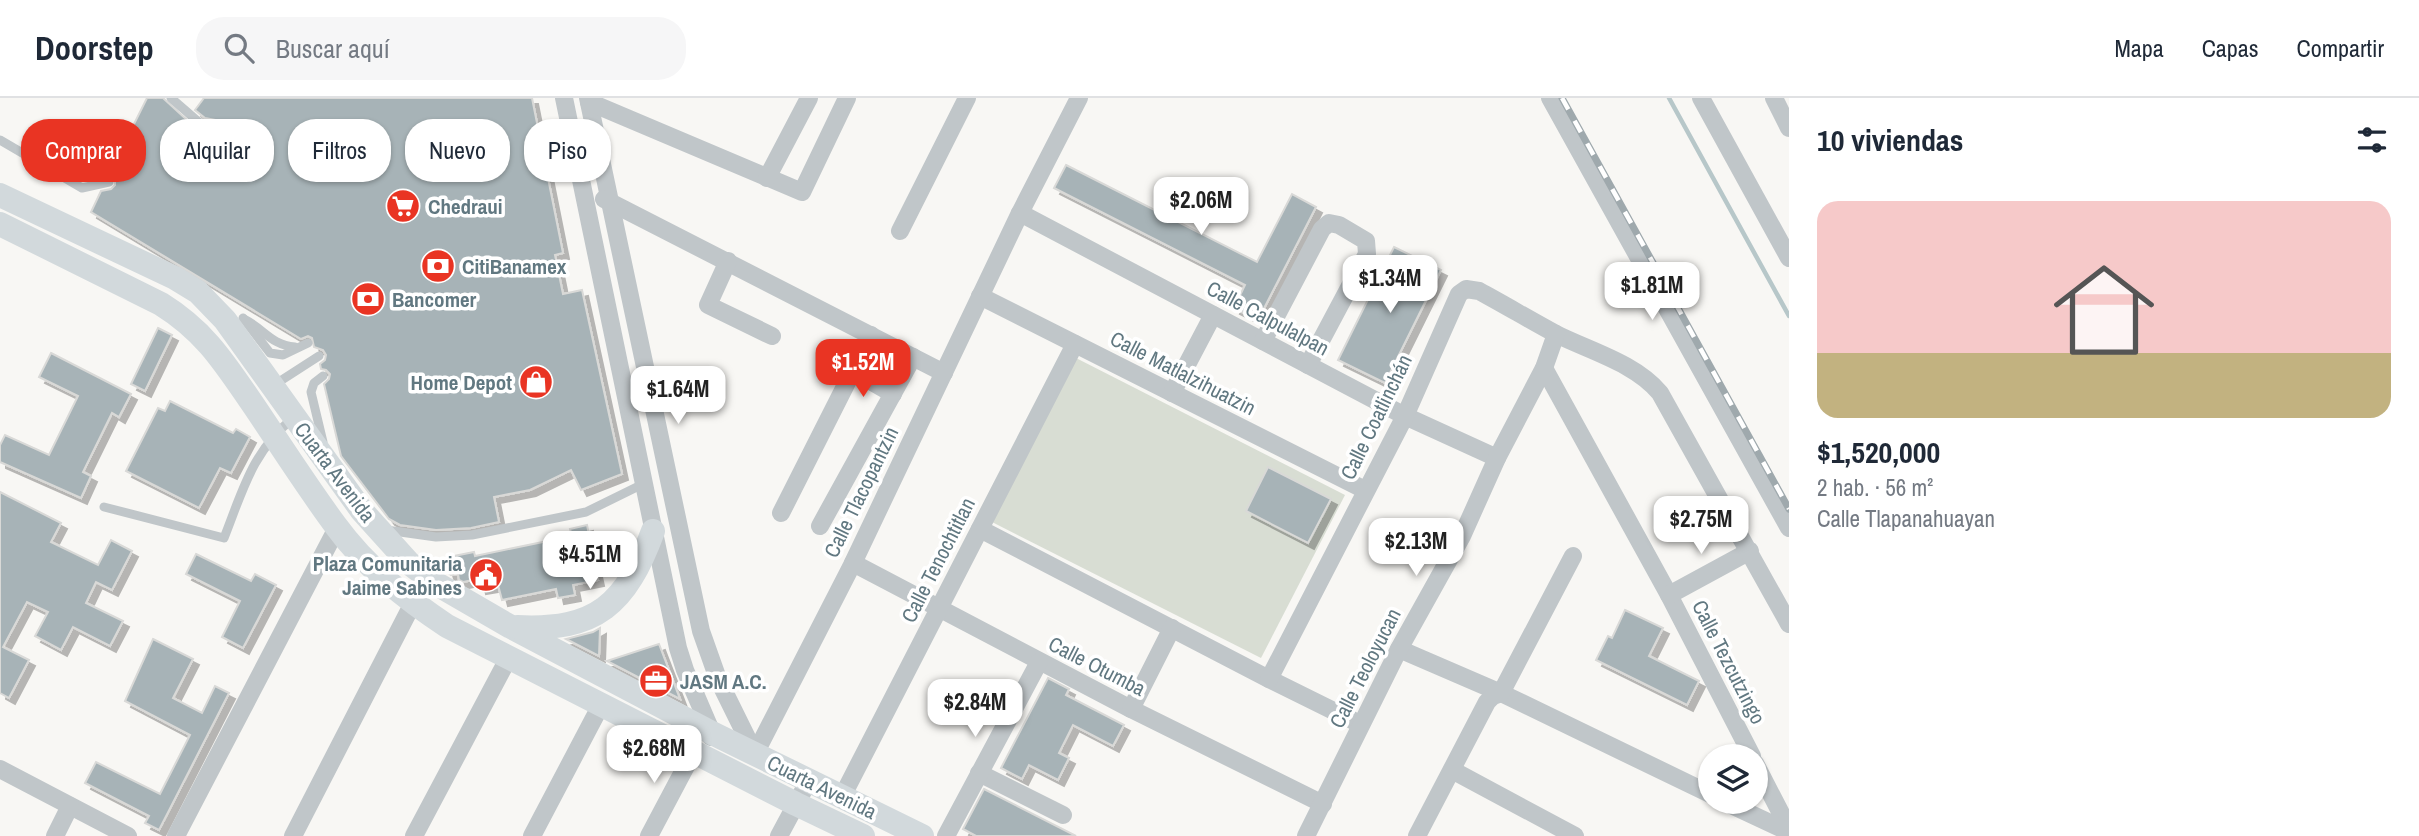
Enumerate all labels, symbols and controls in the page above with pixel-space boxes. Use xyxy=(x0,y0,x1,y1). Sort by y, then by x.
search box xyxy=(196,17,686,80)
text: Doorstep xyxy=(35,26,154,70)
icon: search xyxy=(220,29,258,67)
text: Buscar aquí xyxy=(276,31,390,66)
text: Mapa xyxy=(2114,32,2164,64)
text: Capas xyxy=(2202,32,2259,64)
text: Compartir xyxy=(2297,32,2384,64)
chip: Comprar xyxy=(21,119,146,182)
chip: Alquilar xyxy=(160,119,274,182)
chip: Filtros xyxy=(288,119,391,182)
chip: Nuevo xyxy=(405,119,510,182)
chip: Piso xyxy=(524,119,611,182)
text: 10 viviendas xyxy=(1817,120,1963,160)
icon: filters xyxy=(2353,121,2391,159)
pin: $2.06M xyxy=(1144,178,1258,237)
text: $2.06M xyxy=(1170,184,1232,215)
supermarket icon: Chedraui xyxy=(384,187,422,225)
place label: Chedraui xyxy=(428,192,503,221)
bank icon: CitiBanamex xyxy=(419,247,457,285)
icon: home xyxy=(2041,247,2167,373)
place label: CitiBanamex xyxy=(462,252,567,281)
pin: $1.34M xyxy=(1333,256,1447,315)
text: $1.34M xyxy=(1359,262,1421,293)
pin: $1.81M xyxy=(1595,262,1709,322)
text: $1.81M xyxy=(1621,269,1683,300)
street label: Calle Calpulalpan xyxy=(1202,274,1334,362)
bank icon: Bancomer xyxy=(349,280,387,318)
place label: Bancomer xyxy=(392,285,477,314)
street label: Calle Matlalzihuatzin xyxy=(1105,324,1261,422)
pin: $1.52M xyxy=(806,340,920,399)
text: $1.52M xyxy=(832,346,894,377)
street label: Calle Coatlinchán xyxy=(1333,350,1419,484)
shop icon: Home Depot xyxy=(517,363,555,401)
pin: $1.64M xyxy=(621,366,735,426)
place label: Home Depot xyxy=(411,368,512,397)
text: $1.64M xyxy=(647,373,709,404)
street label: Cuarta Avenida xyxy=(288,416,382,528)
street label: Calle Tlacopantzin xyxy=(817,422,905,562)
text: $1,520,000 xyxy=(1817,432,1940,472)
text: 2 hab. · 56 m² xyxy=(1817,472,1933,503)
street label: Calle Tenochtitlan xyxy=(894,493,982,627)
pin: $2.75M xyxy=(1644,496,1758,556)
text: $2.75M xyxy=(1670,503,1732,534)
text: Calle Tlapanahuayan xyxy=(1817,503,1995,534)
pin: $2.13M xyxy=(1359,518,1473,578)
text: $2.13M xyxy=(1385,525,1447,556)
pin: $4.51M xyxy=(533,532,647,591)
text: $4.51M xyxy=(559,538,621,569)
place label: Plaza Comunitaria Jaime Sabines xyxy=(313,549,462,602)
public building icon: Plaza Comunitaria Jaime Sabines xyxy=(467,556,505,594)
street label: Calle Tezcutzingo xyxy=(1685,595,1773,729)
street label: Calle Teoloyucan xyxy=(1322,603,1408,733)
street label: Calle Otumba xyxy=(1044,629,1151,703)
office icon: JASM A.C. xyxy=(637,662,675,700)
place label: JASM A.C. xyxy=(680,667,766,696)
pin: $2.84M xyxy=(918,680,1032,739)
text: $2.84M xyxy=(944,686,1006,717)
pin: $2.68M xyxy=(597,726,711,785)
text: $2.68M xyxy=(623,732,685,763)
map controls xyxy=(1698,744,1768,814)
button: layers xyxy=(1698,744,1768,814)
street label: Cuarta Avenida xyxy=(762,748,882,826)

